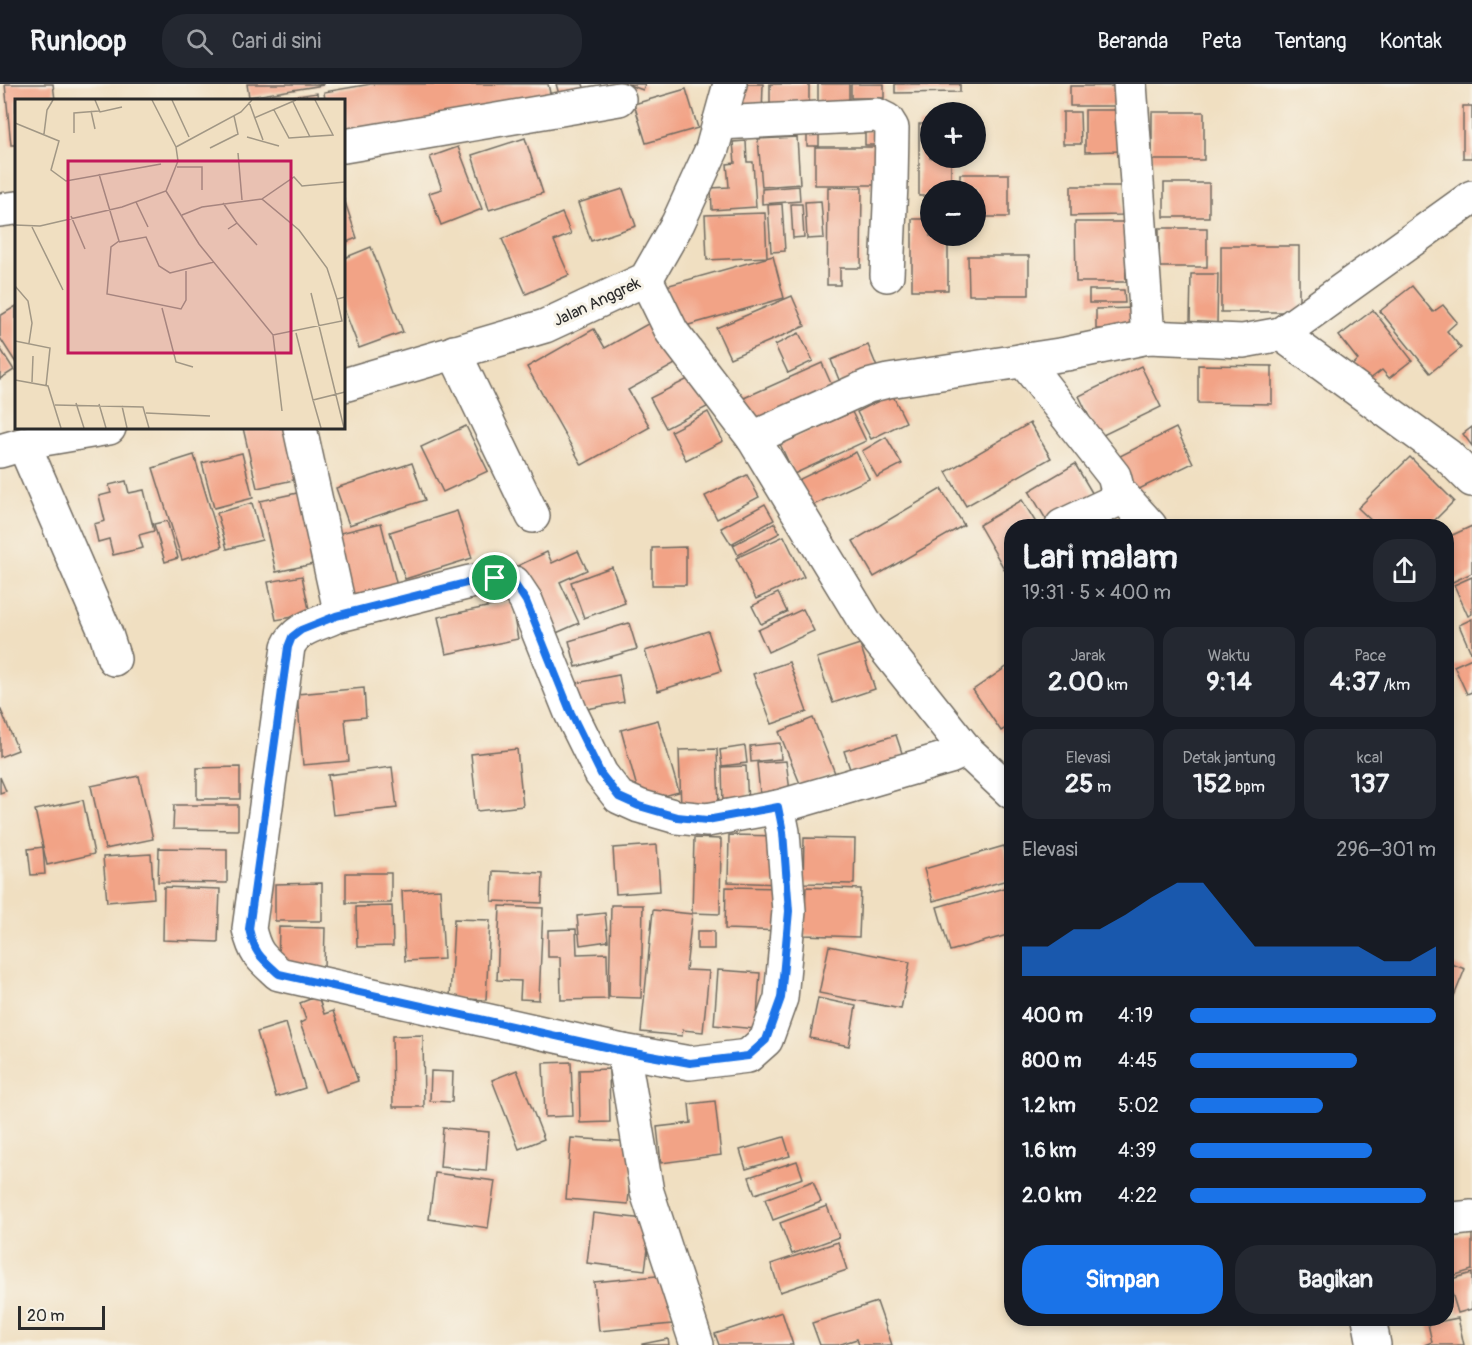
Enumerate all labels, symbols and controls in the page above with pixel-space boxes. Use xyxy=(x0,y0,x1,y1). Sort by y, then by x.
search box xyxy=(162,14,582,68)
text: Runloop xyxy=(30,24,126,59)
icon: search xyxy=(183,25,216,58)
text: Cari di sini xyxy=(231,27,321,55)
text: Beranda xyxy=(1098,28,1168,55)
text: Peta xyxy=(1201,28,1242,55)
text: Tentang xyxy=(1275,28,1347,55)
text: Kontak xyxy=(1380,28,1442,55)
inset map xyxy=(15,99,345,429)
map controls xyxy=(920,102,986,246)
button: + xyxy=(920,102,986,168)
button: − xyxy=(920,180,986,246)
street label: Jalan Anggrek xyxy=(550,273,644,331)
text: Lari malam xyxy=(1022,537,1178,578)
button: share xyxy=(1373,539,1436,602)
pin xyxy=(469,552,520,603)
icon: arrive xyxy=(478,561,511,594)
text: 19:31 · 5 × 400 m xyxy=(1022,580,1171,605)
text: Jarak xyxy=(1071,646,1105,666)
text: Waktu xyxy=(1208,646,1250,666)
text: Pace xyxy=(1354,646,1386,666)
text: 2.00 xyxy=(1048,666,1104,698)
text: 9:14 xyxy=(1206,666,1252,698)
text: 4:37 xyxy=(1330,666,1380,698)
text: km xyxy=(1104,675,1128,695)
text: /km xyxy=(1380,675,1410,695)
text: Elevasi xyxy=(1066,748,1110,768)
text: Detak jantung xyxy=(1182,748,1276,768)
text: kcal xyxy=(1357,748,1383,768)
text: 25 xyxy=(1065,768,1093,800)
text: 152 xyxy=(1193,768,1232,800)
text: 137 xyxy=(1351,768,1389,800)
text: m xyxy=(1093,777,1111,797)
text: bpm xyxy=(1232,777,1265,797)
text: Elevasi xyxy=(1022,837,1078,862)
text: 296–301 m xyxy=(1336,837,1436,862)
text: 400 m xyxy=(1022,1003,1083,1028)
text: 4:19 xyxy=(1118,1003,1153,1028)
text: 800 m xyxy=(1022,1048,1082,1073)
text: 4:45 xyxy=(1118,1048,1157,1073)
text: 1.2 km xyxy=(1022,1093,1076,1118)
text: 5:02 xyxy=(1118,1093,1159,1118)
text: 1.6 km xyxy=(1022,1138,1076,1163)
text: 4:39 xyxy=(1118,1138,1156,1163)
text: 2.0 km xyxy=(1022,1183,1082,1208)
text: 4:22 xyxy=(1118,1183,1157,1208)
button: Simpan xyxy=(1022,1245,1223,1314)
button: Bagikan xyxy=(1235,1245,1436,1314)
scale bar xyxy=(18,1303,105,1330)
text: 20 m xyxy=(27,1306,65,1326)

